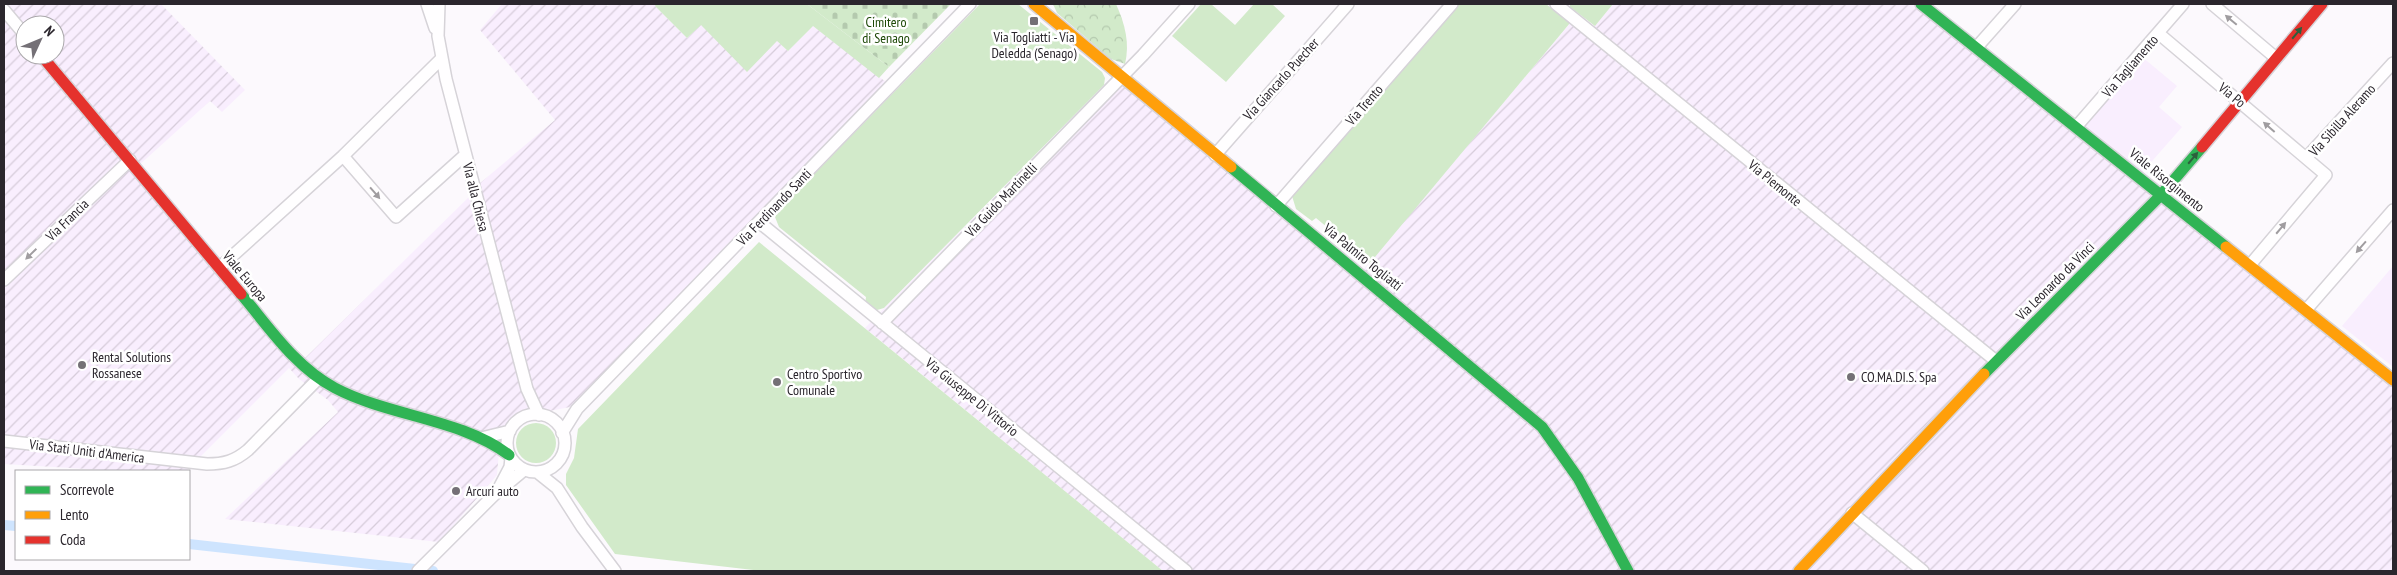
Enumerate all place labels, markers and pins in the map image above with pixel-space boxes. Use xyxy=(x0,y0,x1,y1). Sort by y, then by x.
marker: Via Togliatti - Via Deledda (Senago) xyxy=(1028,15,1040,27)
place label: Via Togliatti - Via Deledda (Senago) xyxy=(991,28,1077,62)
place label: Rental Solutions Rossanese xyxy=(92,348,171,382)
marker: Rental Solutions Rossanese xyxy=(76,359,88,371)
place label: Centro Sportivo Comunale xyxy=(787,365,862,399)
place label: CO.MA.DI.S. Spa xyxy=(1861,368,1937,386)
marker: CO.MA.DI.S. Spa xyxy=(1845,371,1857,383)
marker: Centro Sportivo Comunale xyxy=(771,376,783,388)
place label: Arcuri auto xyxy=(466,482,519,500)
marker: Arcuri auto xyxy=(450,485,462,497)

